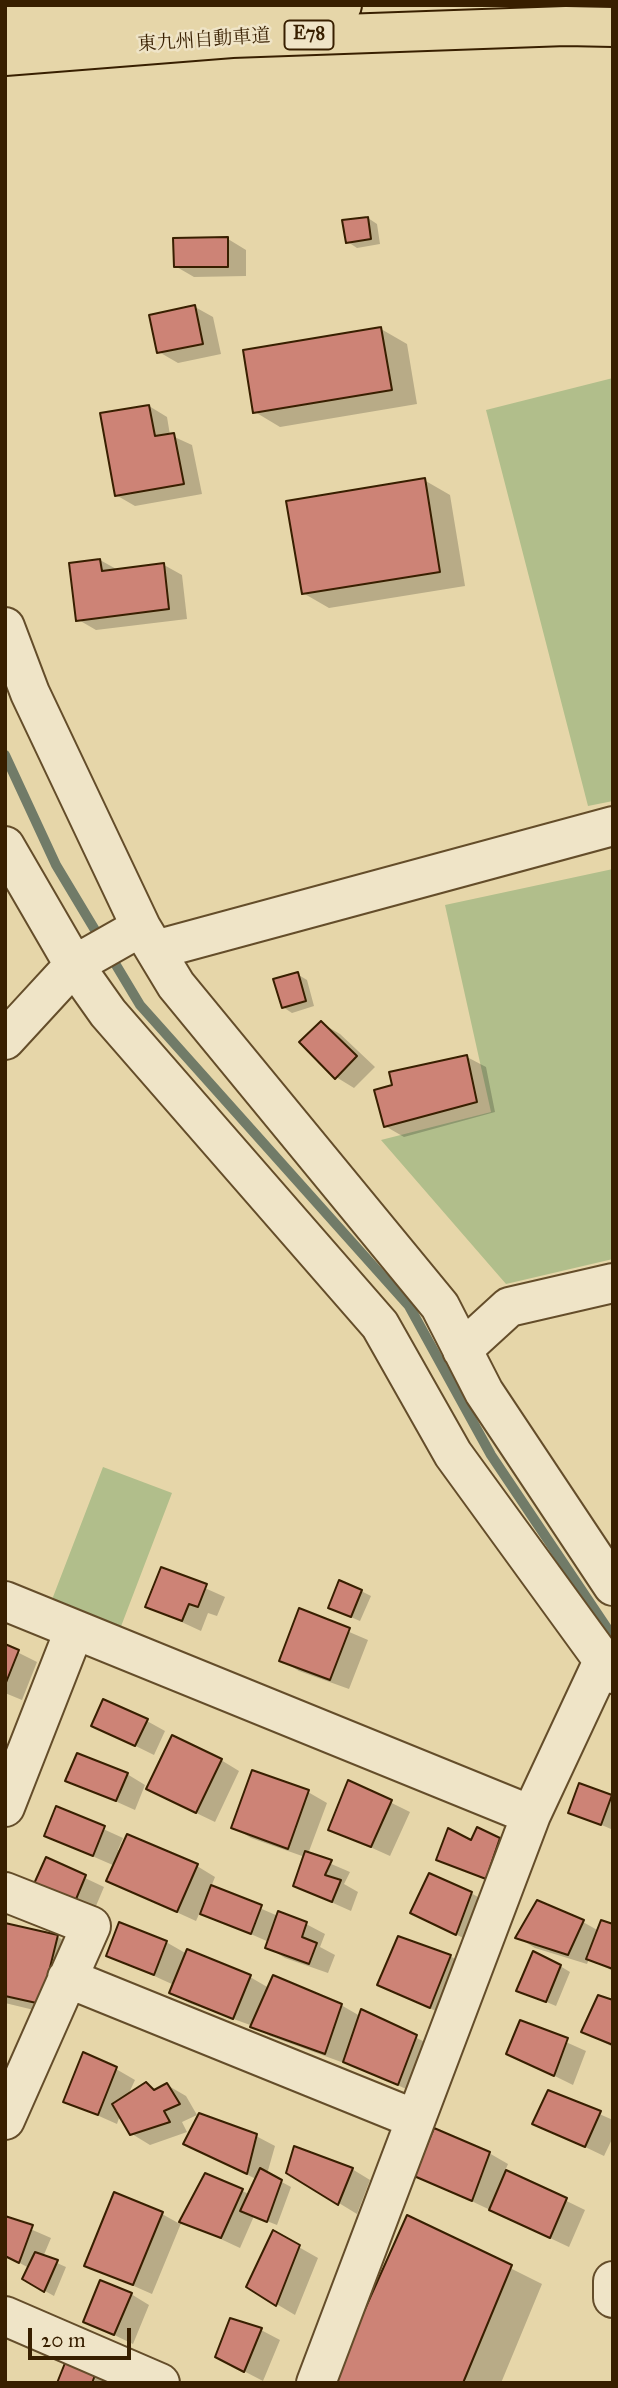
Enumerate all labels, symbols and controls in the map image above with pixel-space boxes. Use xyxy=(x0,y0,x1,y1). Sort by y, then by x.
road number: E78 xyxy=(284,20,334,50)
street label: 東九州自動車道 xyxy=(137,25,271,57)
scale bar xyxy=(32,2314,135,2358)
text: 20 m xyxy=(41,2327,86,2353)

